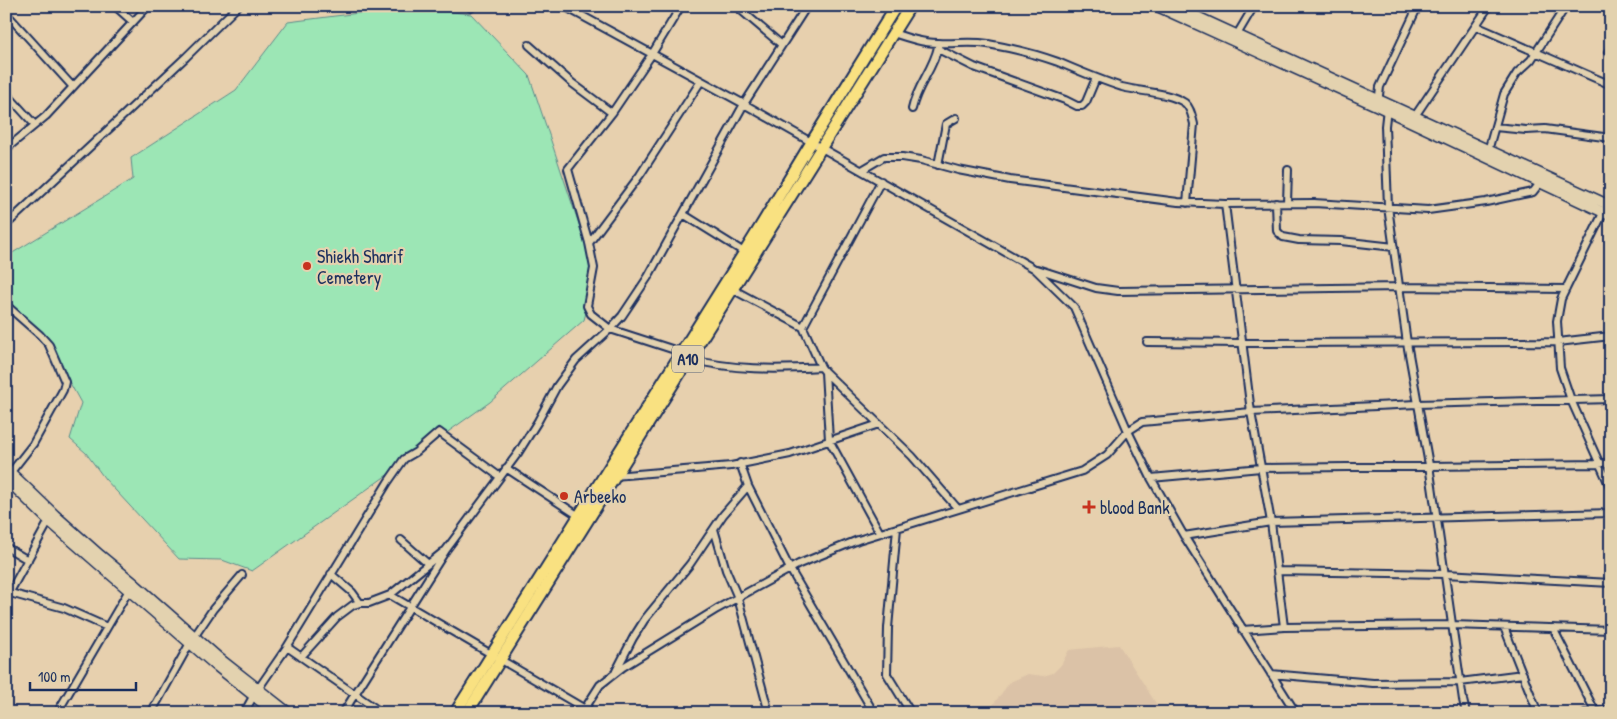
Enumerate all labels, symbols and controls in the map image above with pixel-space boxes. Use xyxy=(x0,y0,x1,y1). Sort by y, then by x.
place label: Shiekh Sharif Cemetery xyxy=(317,244,404,290)
marker: Shiekh Sharif Cemetery xyxy=(301,260,313,272)
road number: A10 xyxy=(672,346,704,372)
place label: Arbeeko xyxy=(574,484,626,509)
marker: Arbeeko xyxy=(558,490,570,502)
place label: blood Bank xyxy=(1100,495,1170,520)
marker: blood Bank xyxy=(1082,500,1096,514)
scale bar xyxy=(30,659,136,691)
text: 100 m xyxy=(38,666,71,687)

